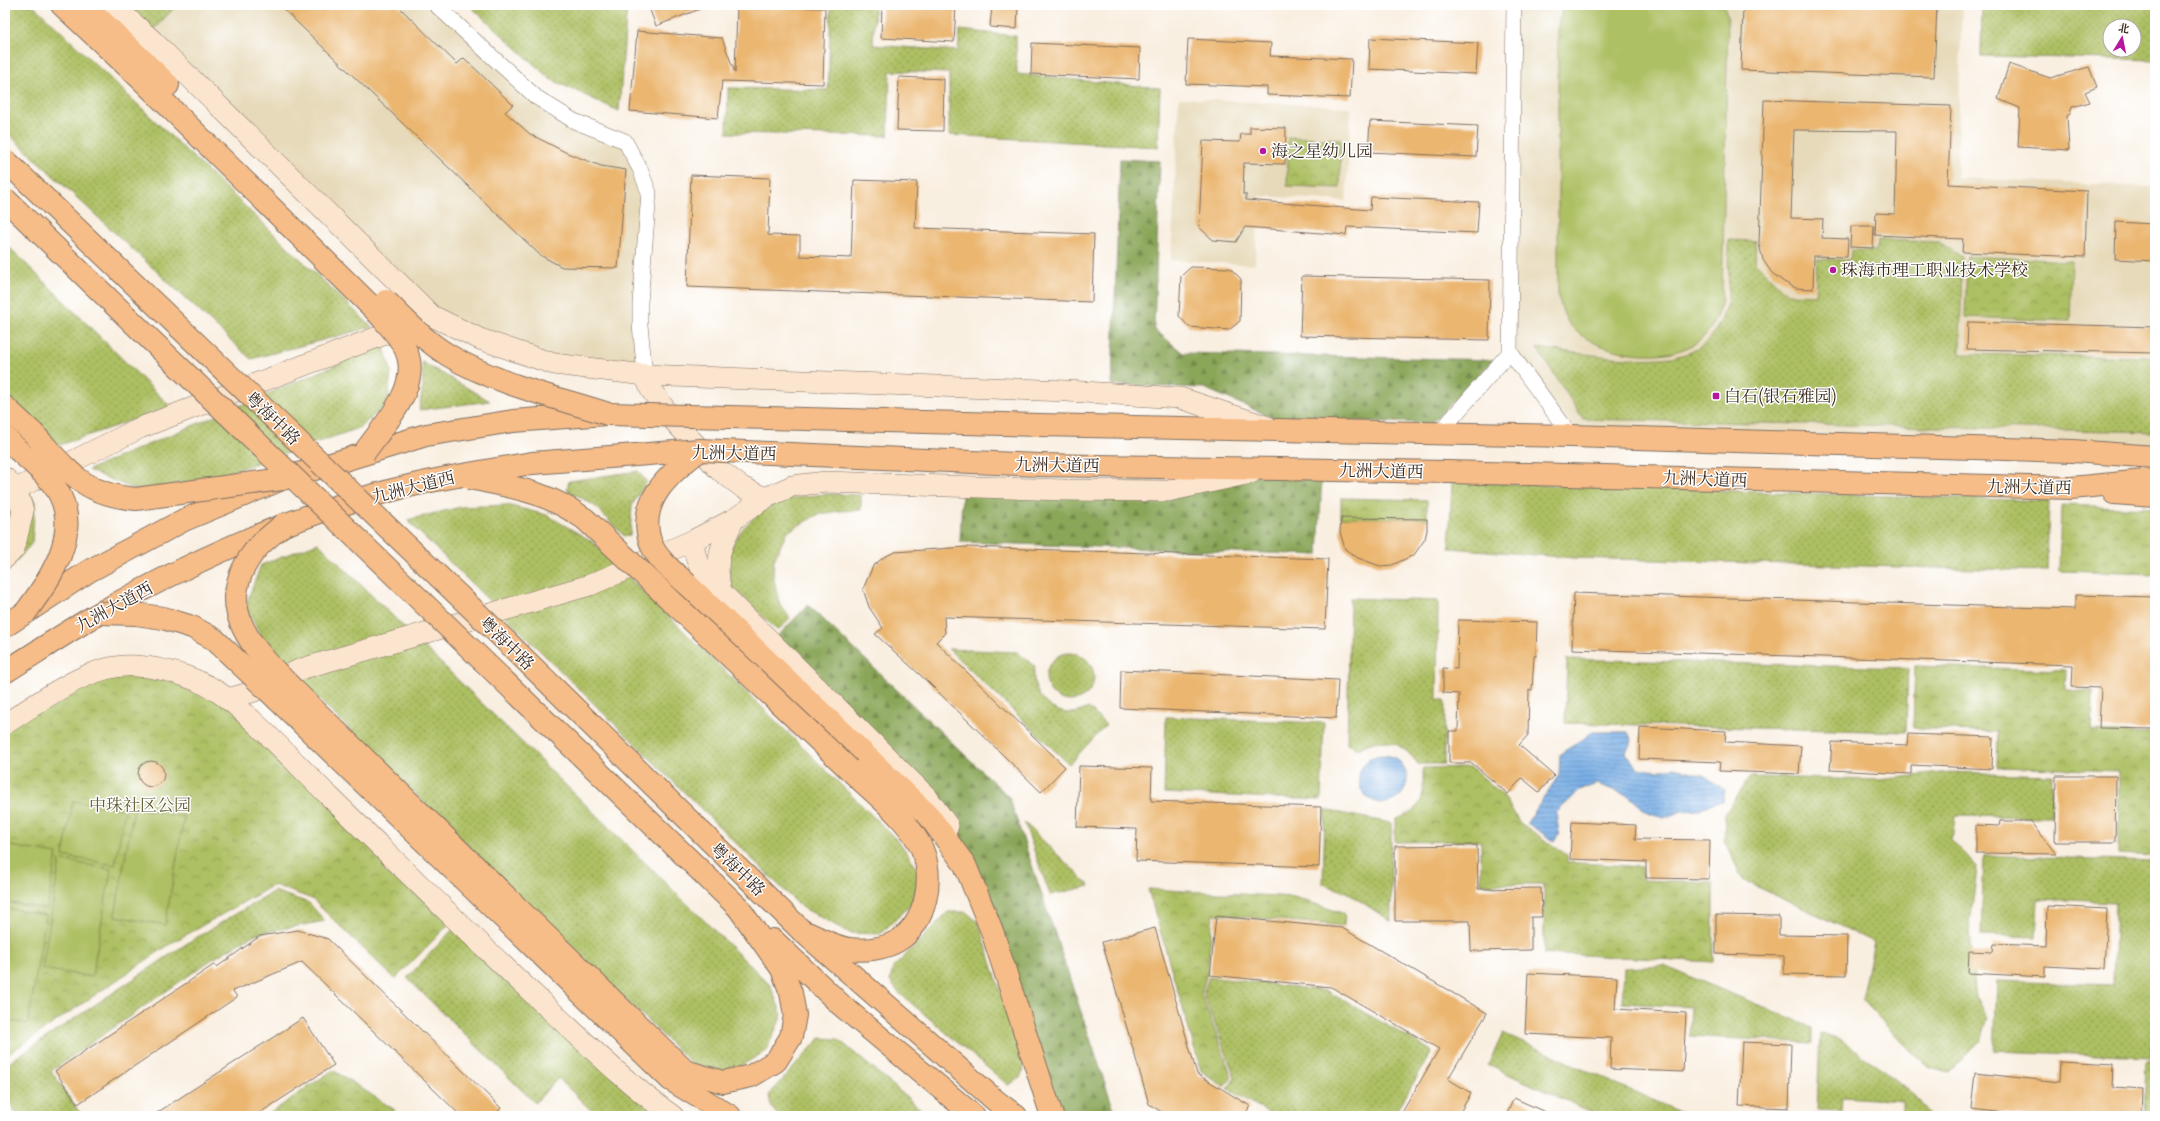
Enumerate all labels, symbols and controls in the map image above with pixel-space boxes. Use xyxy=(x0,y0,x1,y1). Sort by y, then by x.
north arrow xyxy=(2102,18,2142,58)
text: 北 xyxy=(2117,20,2130,37)
place label: 海之星幼儿园 xyxy=(1271,140,1373,163)
marker: 海之星幼儿园 xyxy=(1258,146,1268,156)
place label: 珠海市理工职业技术学校 xyxy=(1841,259,2028,282)
marker: 珠海市理工职业技术学校 xyxy=(1828,265,1838,275)
place label: 白石(银石雅园) xyxy=(1724,385,1837,408)
street label: 粤海中路 xyxy=(240,386,305,450)
marker: 白石(银石雅园) xyxy=(1711,391,1721,401)
street label: 九洲大道西 xyxy=(691,441,777,466)
street label: 九洲大道西 xyxy=(1014,453,1100,478)
street label: 九洲大道西 xyxy=(1338,459,1424,484)
street label: 九洲大道西 xyxy=(369,466,457,509)
street label: 九洲大道西 xyxy=(1662,467,1748,492)
street label: 九洲大道西 xyxy=(1986,475,2072,500)
street label: 九洲大道西 xyxy=(71,577,157,638)
street label: 粤海中路 xyxy=(474,611,539,675)
park label: 中珠社区公园 xyxy=(89,794,191,817)
street label: 粤海中路 xyxy=(705,837,770,901)

